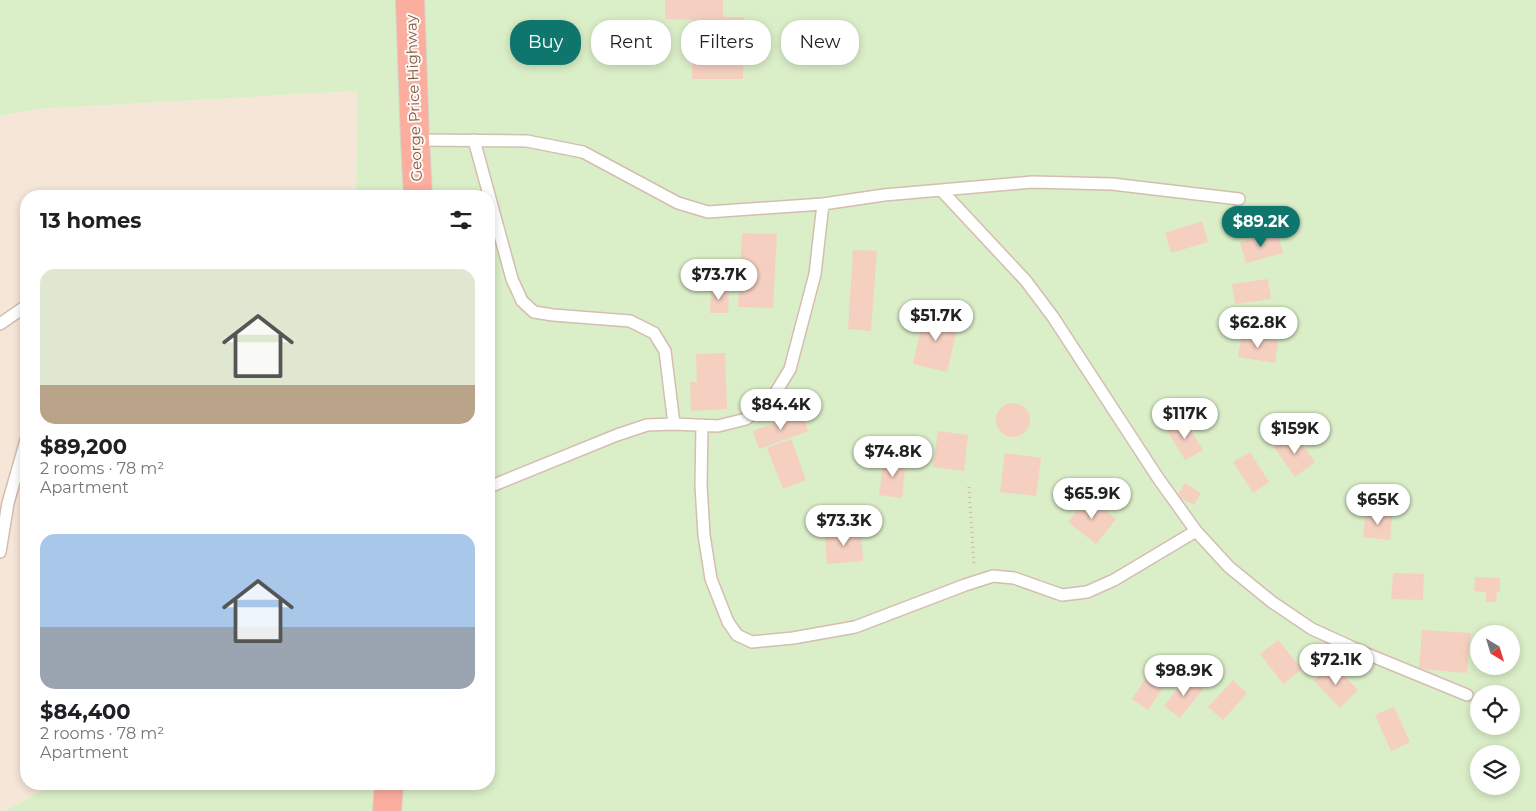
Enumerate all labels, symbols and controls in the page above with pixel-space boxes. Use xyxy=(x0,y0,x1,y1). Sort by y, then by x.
street label: George Price Highway xyxy=(401,13,426,182)
chip: Buy xyxy=(510,20,581,65)
chip: Rent xyxy=(591,20,671,65)
chip: Filters xyxy=(681,20,771,65)
chip: New xyxy=(781,20,859,65)
icon: filters xyxy=(447,206,475,234)
pin: $89.2K xyxy=(1220,206,1302,248)
text: 13 homes xyxy=(40,208,141,233)
text: $89.2K xyxy=(1233,212,1289,231)
pin: $73.7K xyxy=(678,258,760,301)
text: $73.7K xyxy=(691,265,747,284)
pin: $51.7K xyxy=(895,300,977,342)
icon: home xyxy=(213,301,303,391)
text: $51.7K xyxy=(910,306,962,325)
pin: $62.8K xyxy=(1217,306,1299,349)
text: $62.8K xyxy=(1230,313,1286,332)
pin: $84.4K xyxy=(740,388,822,431)
text: $84.4K xyxy=(751,395,811,414)
pin: $117K xyxy=(1150,398,1220,440)
text: $117K xyxy=(1163,404,1207,423)
pin: $159K xyxy=(1260,412,1330,455)
text: $159K xyxy=(1271,419,1319,438)
text: $89,200 xyxy=(40,434,127,459)
pin: $74.8K xyxy=(852,436,934,478)
text: $74.8K xyxy=(864,442,922,461)
text: 2 rooms · 78 m² xyxy=(40,459,164,478)
text: Apartment xyxy=(40,478,129,497)
pin: $65.9K xyxy=(1051,478,1133,520)
text: $65.9K xyxy=(1064,484,1120,503)
pin: $65K xyxy=(1348,484,1408,526)
text: $65K xyxy=(1357,490,1399,509)
pin: $73.3K xyxy=(803,504,885,547)
text: $73.3K xyxy=(817,511,872,530)
icon: home xyxy=(213,566,303,656)
north arrow xyxy=(1470,625,1520,675)
map controls xyxy=(1470,625,1520,795)
pin: $72.1K xyxy=(1295,644,1377,686)
text: $72.1K xyxy=(1310,650,1362,669)
pin: $98.9K xyxy=(1143,654,1225,697)
text: $98.9K xyxy=(1155,661,1213,680)
button: locate xyxy=(1470,685,1520,735)
text: $84,400 xyxy=(40,699,131,724)
text: 2 rooms · 78 m² xyxy=(40,724,164,743)
text: Apartment xyxy=(40,743,129,762)
button: layers xyxy=(1470,745,1520,795)

